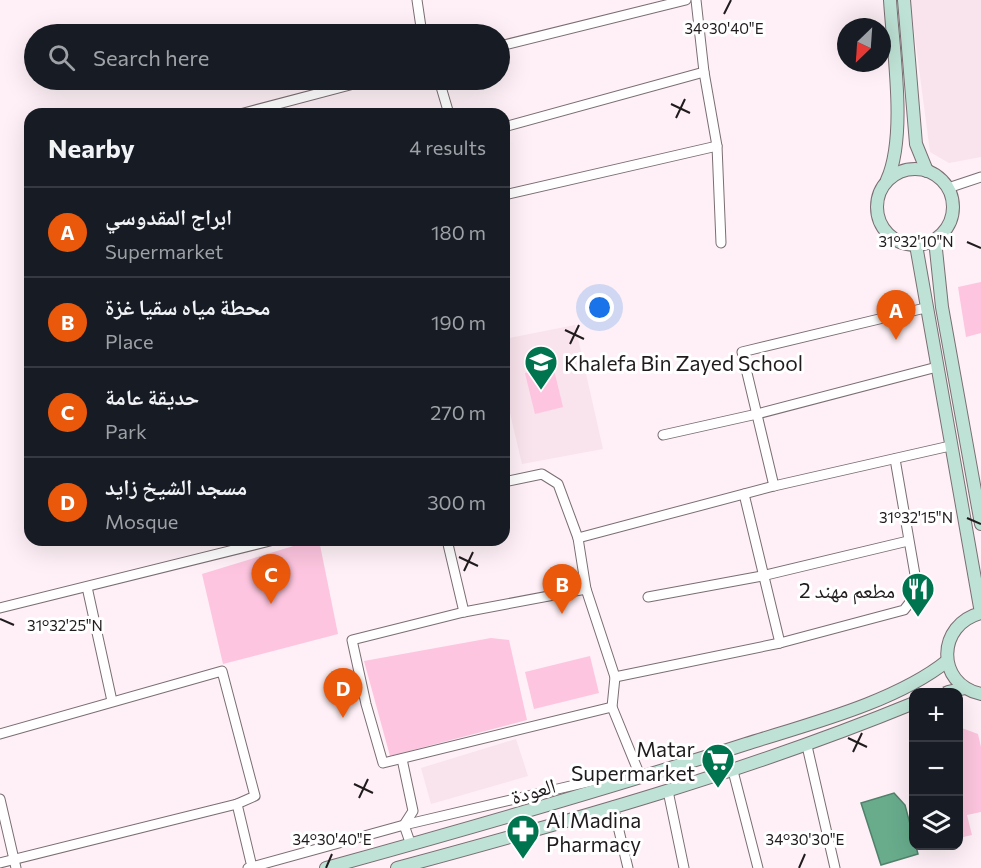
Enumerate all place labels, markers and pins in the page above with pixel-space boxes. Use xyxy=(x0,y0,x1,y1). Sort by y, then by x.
pin: A xyxy=(876,290,916,340)
school or university icon: Khalefa Bin Zayed School xyxy=(523,344,559,391)
place label: Khalefa Bin Zayed School xyxy=(564,350,803,375)
pin: C xyxy=(252,554,290,604)
pin: B xyxy=(542,564,582,614)
restaurant icon: مطعم مهند 2 xyxy=(900,571,936,618)
place label: مطعم مهند 2 xyxy=(799,577,895,605)
pin: D xyxy=(324,668,362,718)
place label: Matar Supermarket xyxy=(571,736,695,785)
supermarket icon: Matar Supermarket xyxy=(700,742,736,789)
place label: Al Madina Pharmacy xyxy=(546,807,641,856)
pharmacy icon: Al Madina Pharmacy xyxy=(505,813,541,860)

